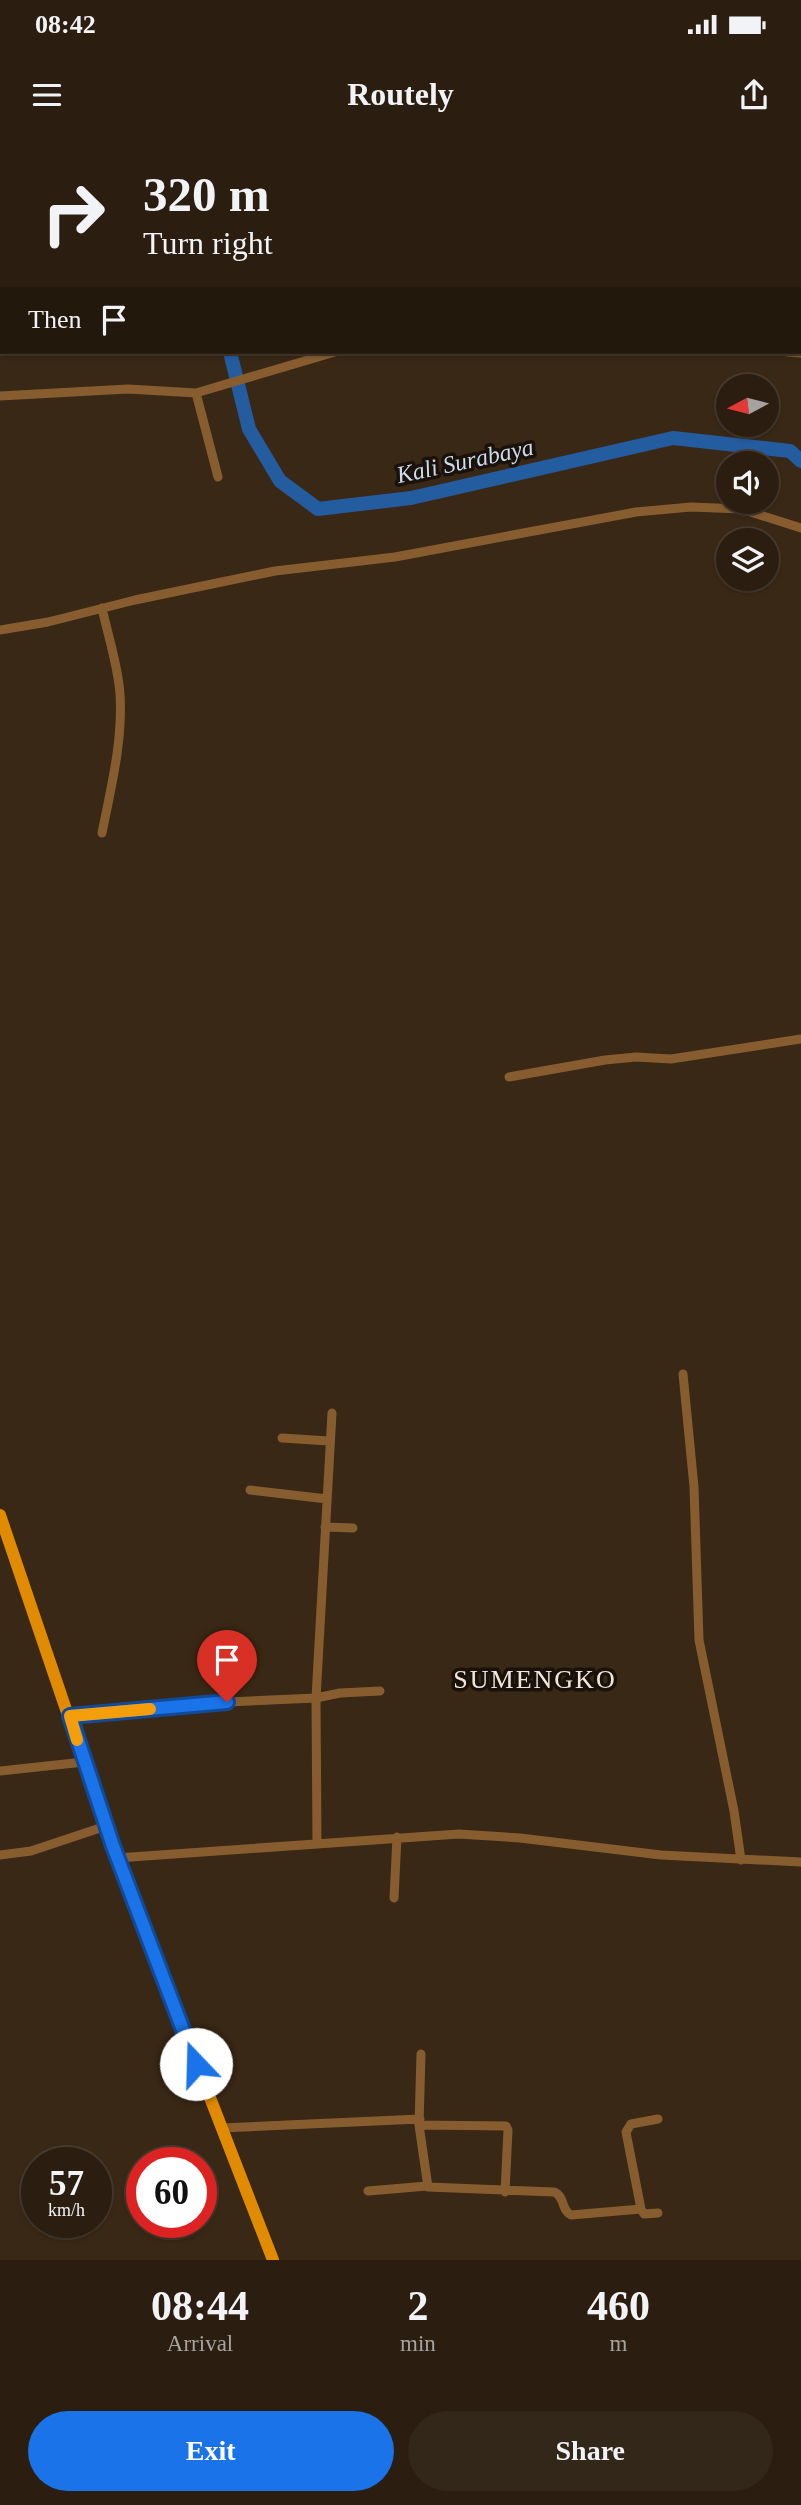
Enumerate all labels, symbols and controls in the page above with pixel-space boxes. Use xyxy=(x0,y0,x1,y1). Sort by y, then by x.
text: 08:42 xyxy=(35,10,96,39)
icon: menu xyxy=(28,76,66,114)
text: Routely xyxy=(347,76,454,112)
icon: share xyxy=(735,76,773,114)
text: 320 m xyxy=(143,167,270,222)
icon: right xyxy=(28,168,119,259)
text: Turn right xyxy=(143,225,273,261)
icon: arrive xyxy=(95,301,133,339)
text: Then xyxy=(28,305,81,334)
north arrow xyxy=(716,374,779,438)
map controls xyxy=(716,374,779,591)
water label: Kali Surabaya xyxy=(393,434,536,488)
button: sound xyxy=(716,451,779,514)
button: layers xyxy=(716,528,779,591)
pin xyxy=(197,1630,257,1702)
icon: arrive xyxy=(208,1641,246,1679)
district label: SUMENGKO xyxy=(453,1665,617,1694)
position arrow xyxy=(159,2027,233,2101)
speed limit sign: 60 xyxy=(126,2147,217,2238)
text: 57 xyxy=(49,2164,84,2203)
text: km/h xyxy=(48,2200,85,2220)
text: 08:44 xyxy=(151,2283,249,2329)
text: 2 xyxy=(407,2283,428,2329)
text: 460 xyxy=(587,2283,650,2329)
text: Arrival xyxy=(167,2331,233,2356)
text: min xyxy=(400,2331,436,2356)
text: m xyxy=(609,2331,627,2356)
button: Exit xyxy=(28,2411,394,2491)
button: Share xyxy=(408,2411,773,2491)

